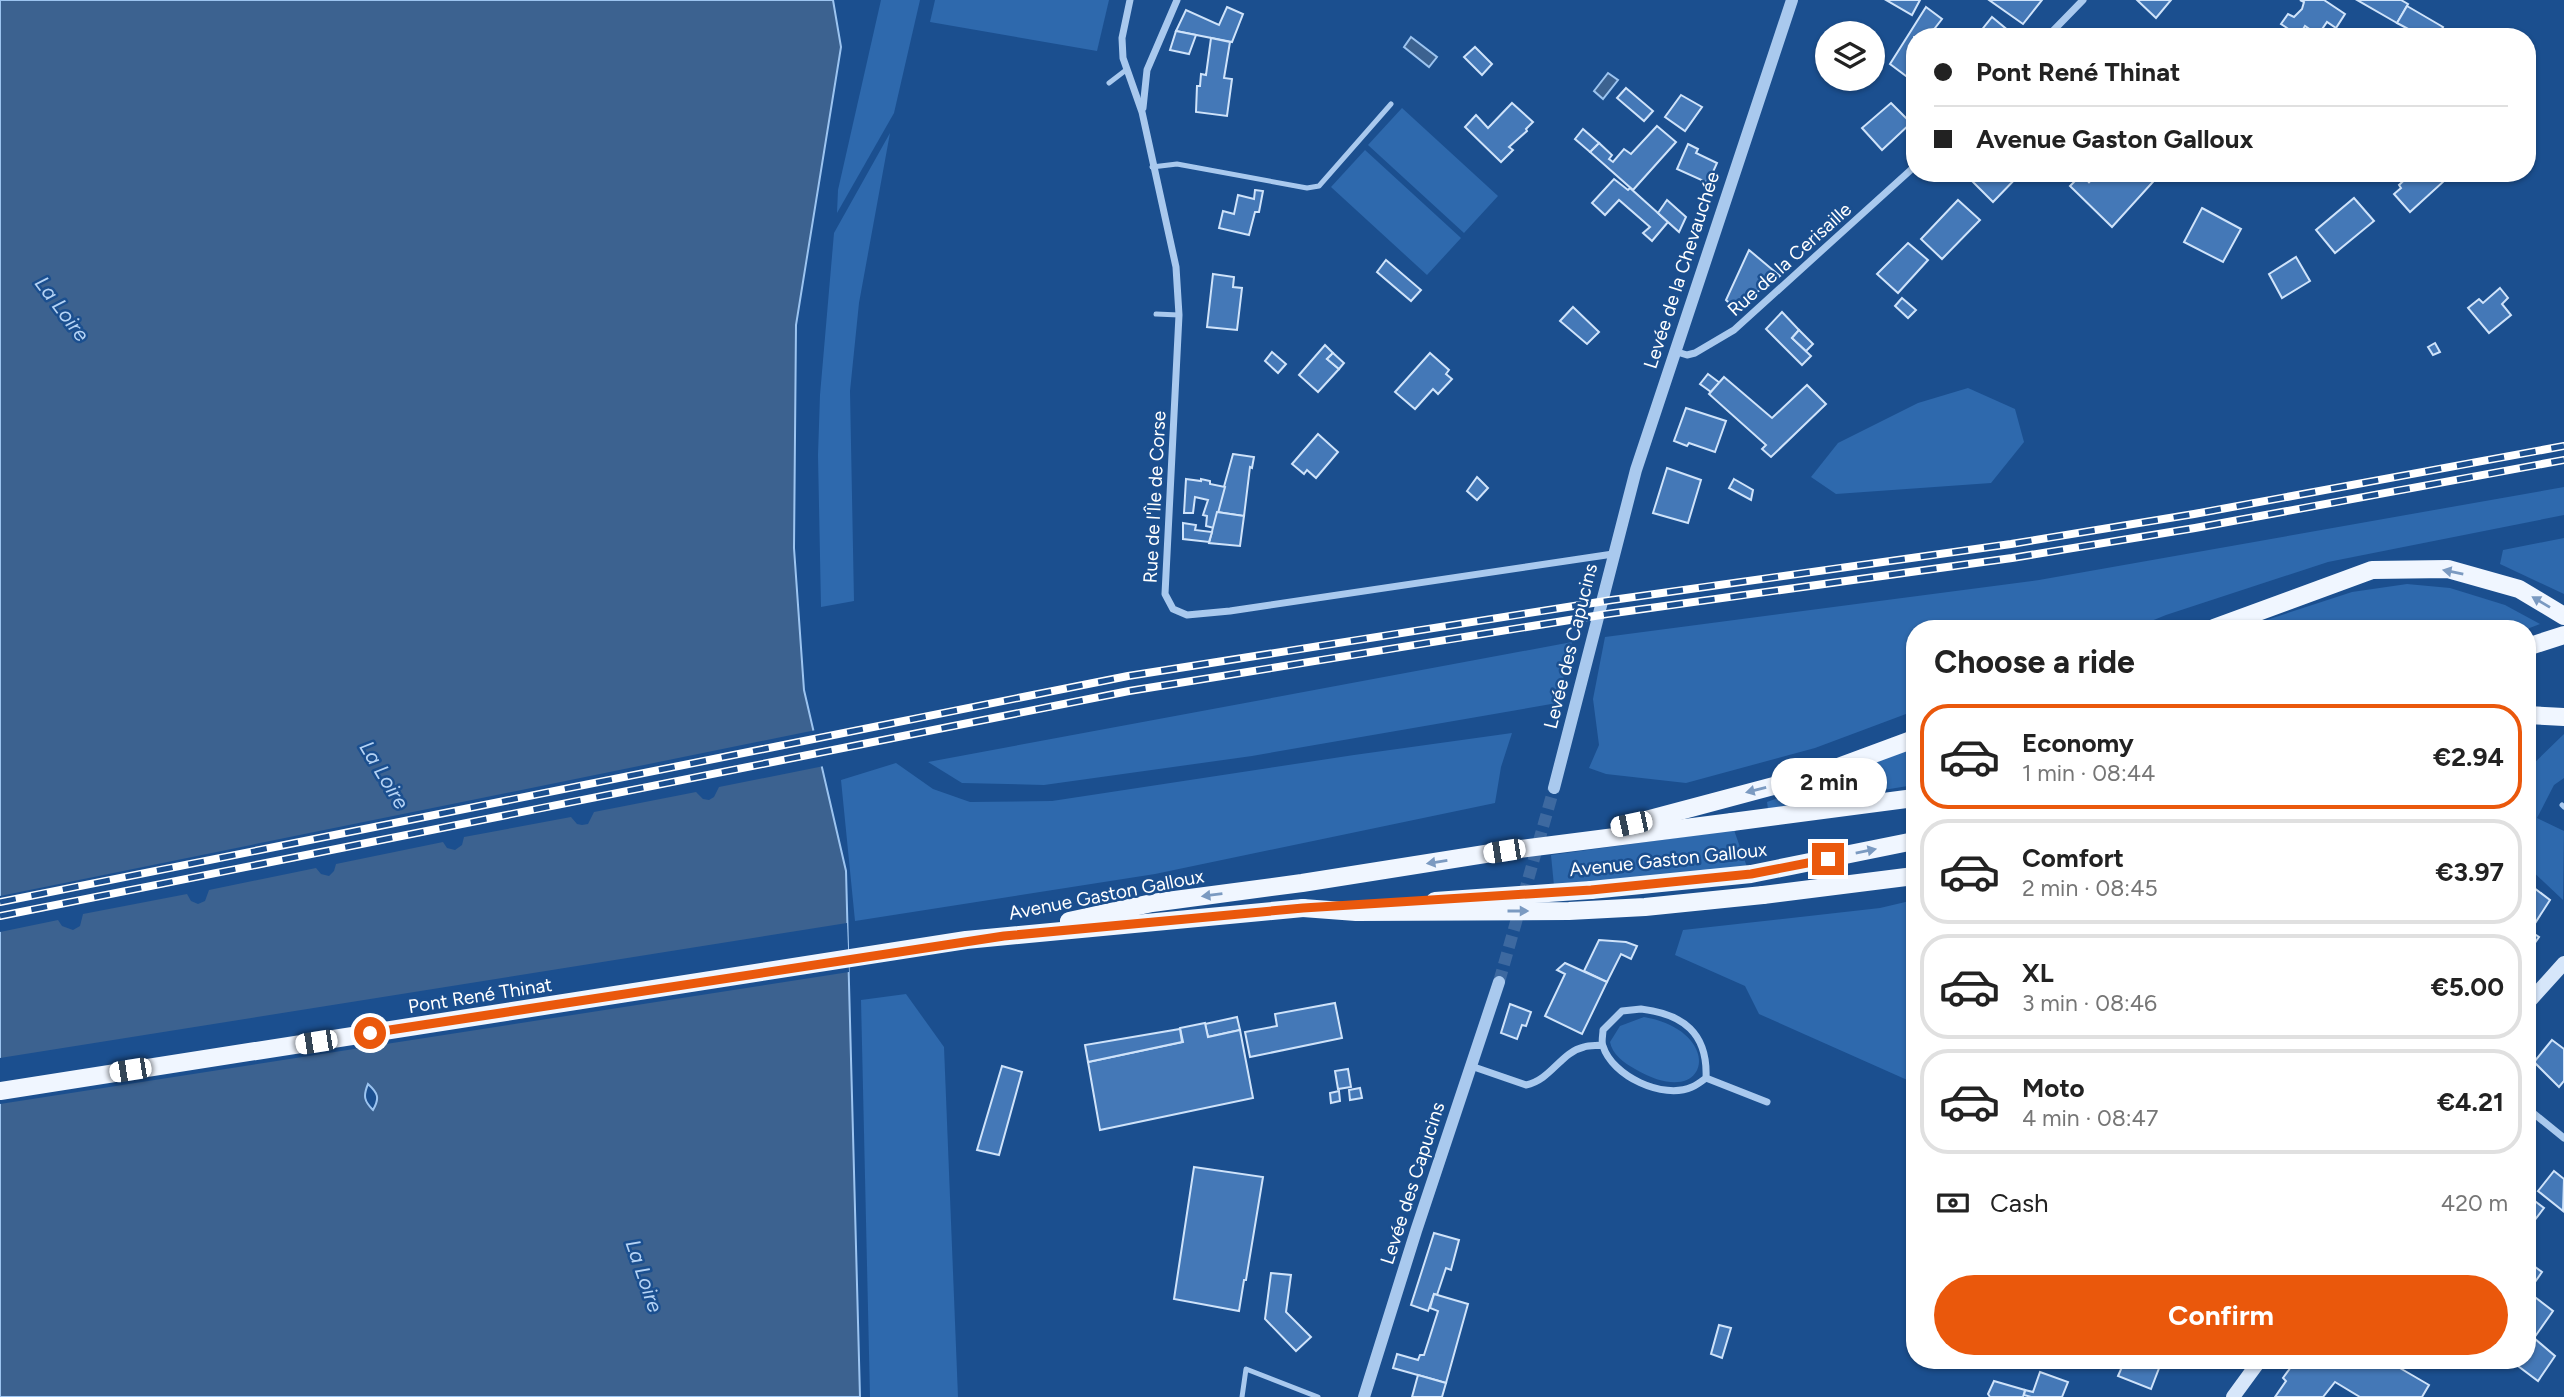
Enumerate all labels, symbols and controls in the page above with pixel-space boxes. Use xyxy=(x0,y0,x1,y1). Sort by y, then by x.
map controls xyxy=(1815,21,1885,91)
button: layers xyxy=(1815,21,1885,91)
text: Pont René Thinat xyxy=(1976,56,2180,88)
text: Avenue Gaston Galloux xyxy=(1976,123,2253,155)
street label: Levée de la Chevauchée xyxy=(1639,169,1724,372)
street label: Rue de la Cerisaille xyxy=(1723,198,1856,321)
water label: La Loire xyxy=(30,271,95,347)
street label: Rue de l'Île de Corse xyxy=(1138,410,1171,584)
street label: Levée des Capucins xyxy=(1539,561,1602,731)
one-way arrow xyxy=(2442,566,2464,577)
one-way arrow xyxy=(2532,596,2551,609)
text: Choose a ride xyxy=(1934,643,2135,681)
icon: car xyxy=(1938,725,2001,788)
text: Economy xyxy=(2022,727,2134,759)
water label: La Loire xyxy=(354,736,415,814)
text: €2.94 xyxy=(2433,741,2504,773)
callout: 2 min xyxy=(1770,758,1886,806)
text: 1 min · 08:44 xyxy=(2022,759,2155,787)
text: 2 min xyxy=(1800,768,1858,796)
one-way arrow xyxy=(1745,785,1767,796)
car xyxy=(1609,809,1654,839)
car xyxy=(1482,837,1527,865)
street label: Avenue Gaston Galloux xyxy=(1568,838,1768,881)
icon: car xyxy=(1938,840,2001,903)
text: Comfort xyxy=(2022,842,2124,874)
route end xyxy=(1812,843,1844,875)
one-way arrow xyxy=(1855,846,1877,857)
text: €3.97 xyxy=(2435,856,2504,888)
one-way arrow xyxy=(1426,857,1448,868)
street label: Avenue Gaston Galloux xyxy=(1006,864,1206,925)
text: 2 min · 08:45 xyxy=(2022,874,2158,902)
one-way arrow xyxy=(1201,889,1223,900)
one-way arrow xyxy=(1507,905,1529,917)
icon: car xyxy=(1938,955,2001,1018)
text: XL xyxy=(2022,957,2054,989)
text: €5.00 xyxy=(2431,971,2504,1003)
street label: Pont René Thinat xyxy=(407,973,554,1018)
text: 3 min · 08:46 xyxy=(2022,989,2157,1017)
route start xyxy=(354,1017,386,1049)
car xyxy=(294,1028,339,1056)
car xyxy=(108,1056,153,1084)
icon: car xyxy=(1938,1070,2001,1133)
text: Moto xyxy=(2022,1072,2085,1104)
text: €4.21 xyxy=(2437,1086,2504,1118)
street label: Levée des Capucins xyxy=(1375,1099,1450,1267)
text: 4 min · 08:47 xyxy=(2022,1104,2158,1132)
icon: cash xyxy=(1934,1184,1972,1222)
text: Cash xyxy=(1990,1187,2049,1219)
text: 420 m xyxy=(2441,1189,2508,1217)
water label: La Loire xyxy=(620,1236,669,1316)
button: Confirm xyxy=(1934,1275,2508,1355)

